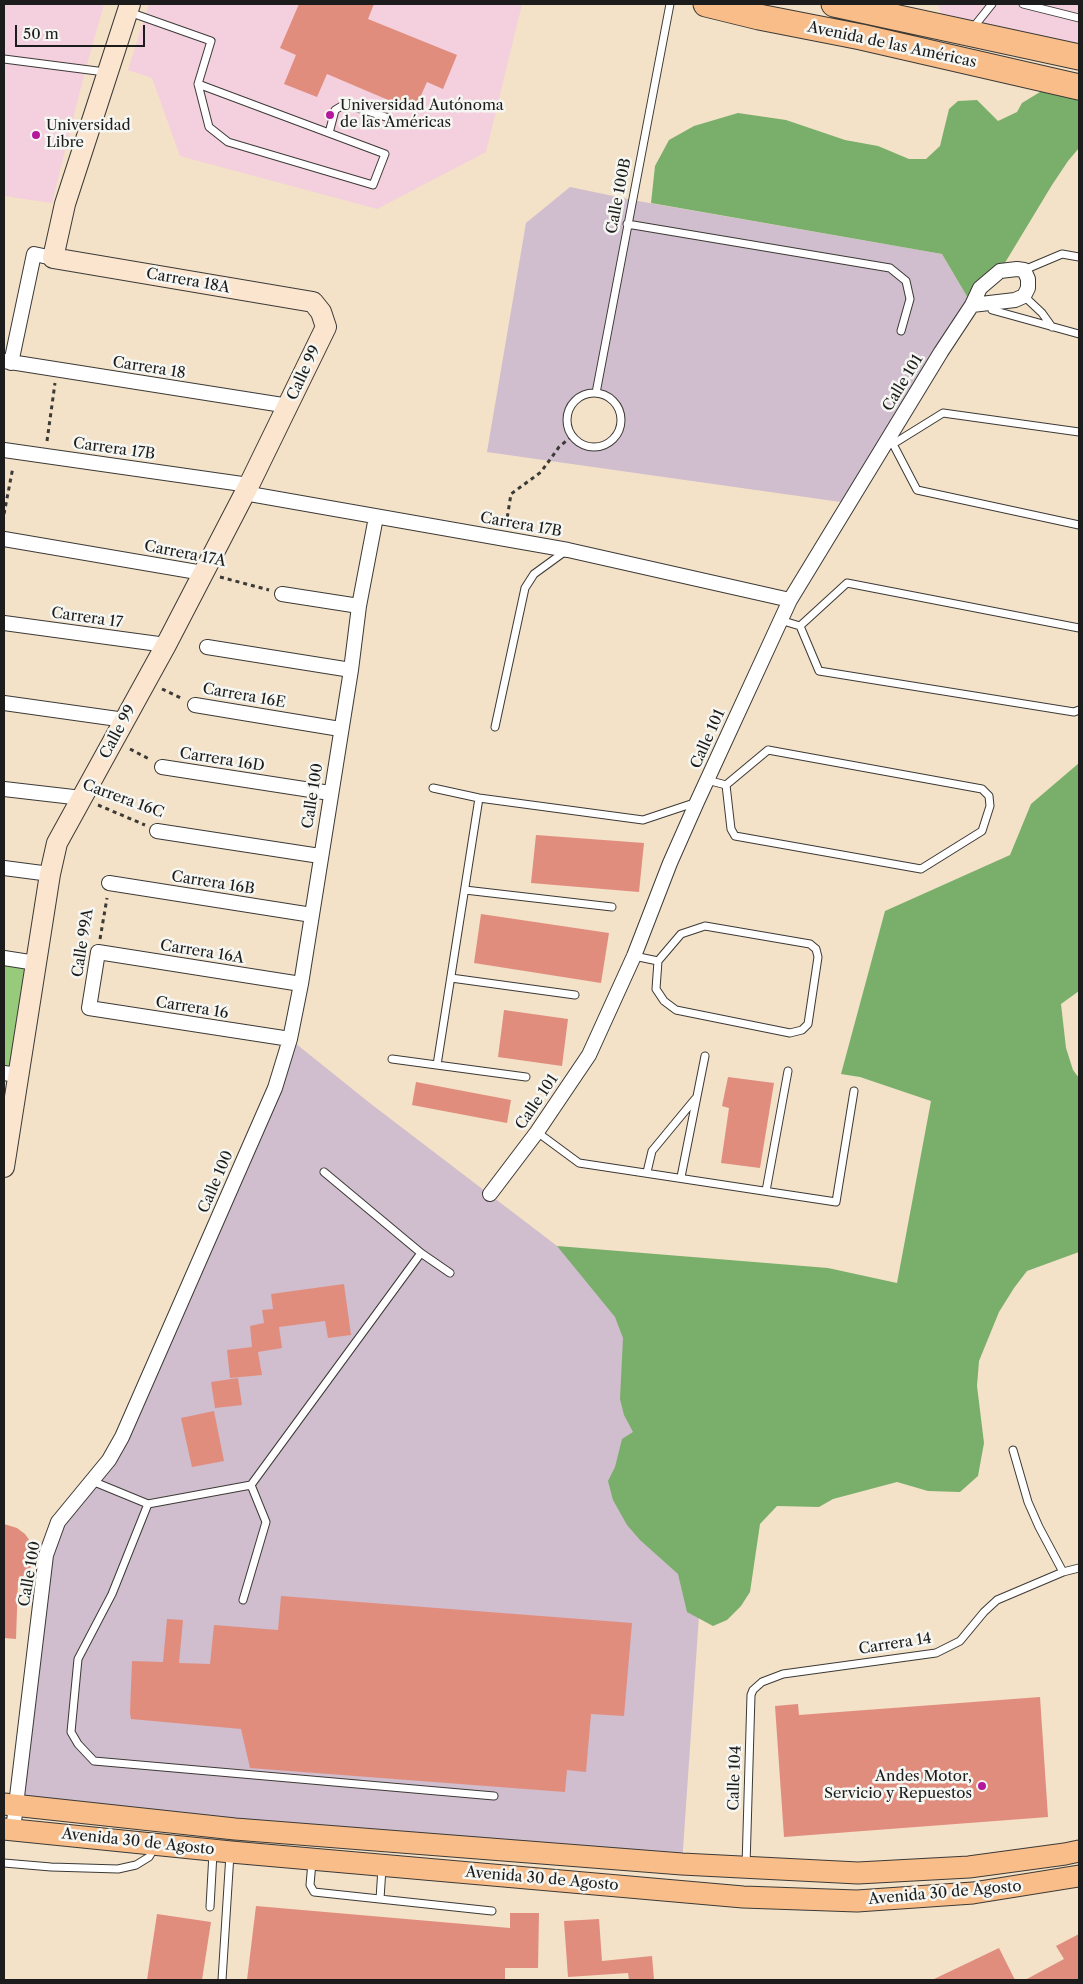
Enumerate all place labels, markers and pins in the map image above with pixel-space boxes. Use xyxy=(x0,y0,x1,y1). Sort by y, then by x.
place label: Universidad Autónoma de las Américas xyxy=(340,97,504,132)
marker: Universidad Autónoma de las Américas xyxy=(324,109,336,121)
place label: Universidad Libre xyxy=(46,117,131,152)
marker: Universidad Libre xyxy=(30,129,42,141)
place label: Andes Motor, Servicio y Repuestos xyxy=(824,1768,972,1803)
marker: Andes Motor, Servicio y Repuestos xyxy=(976,1780,988,1792)

